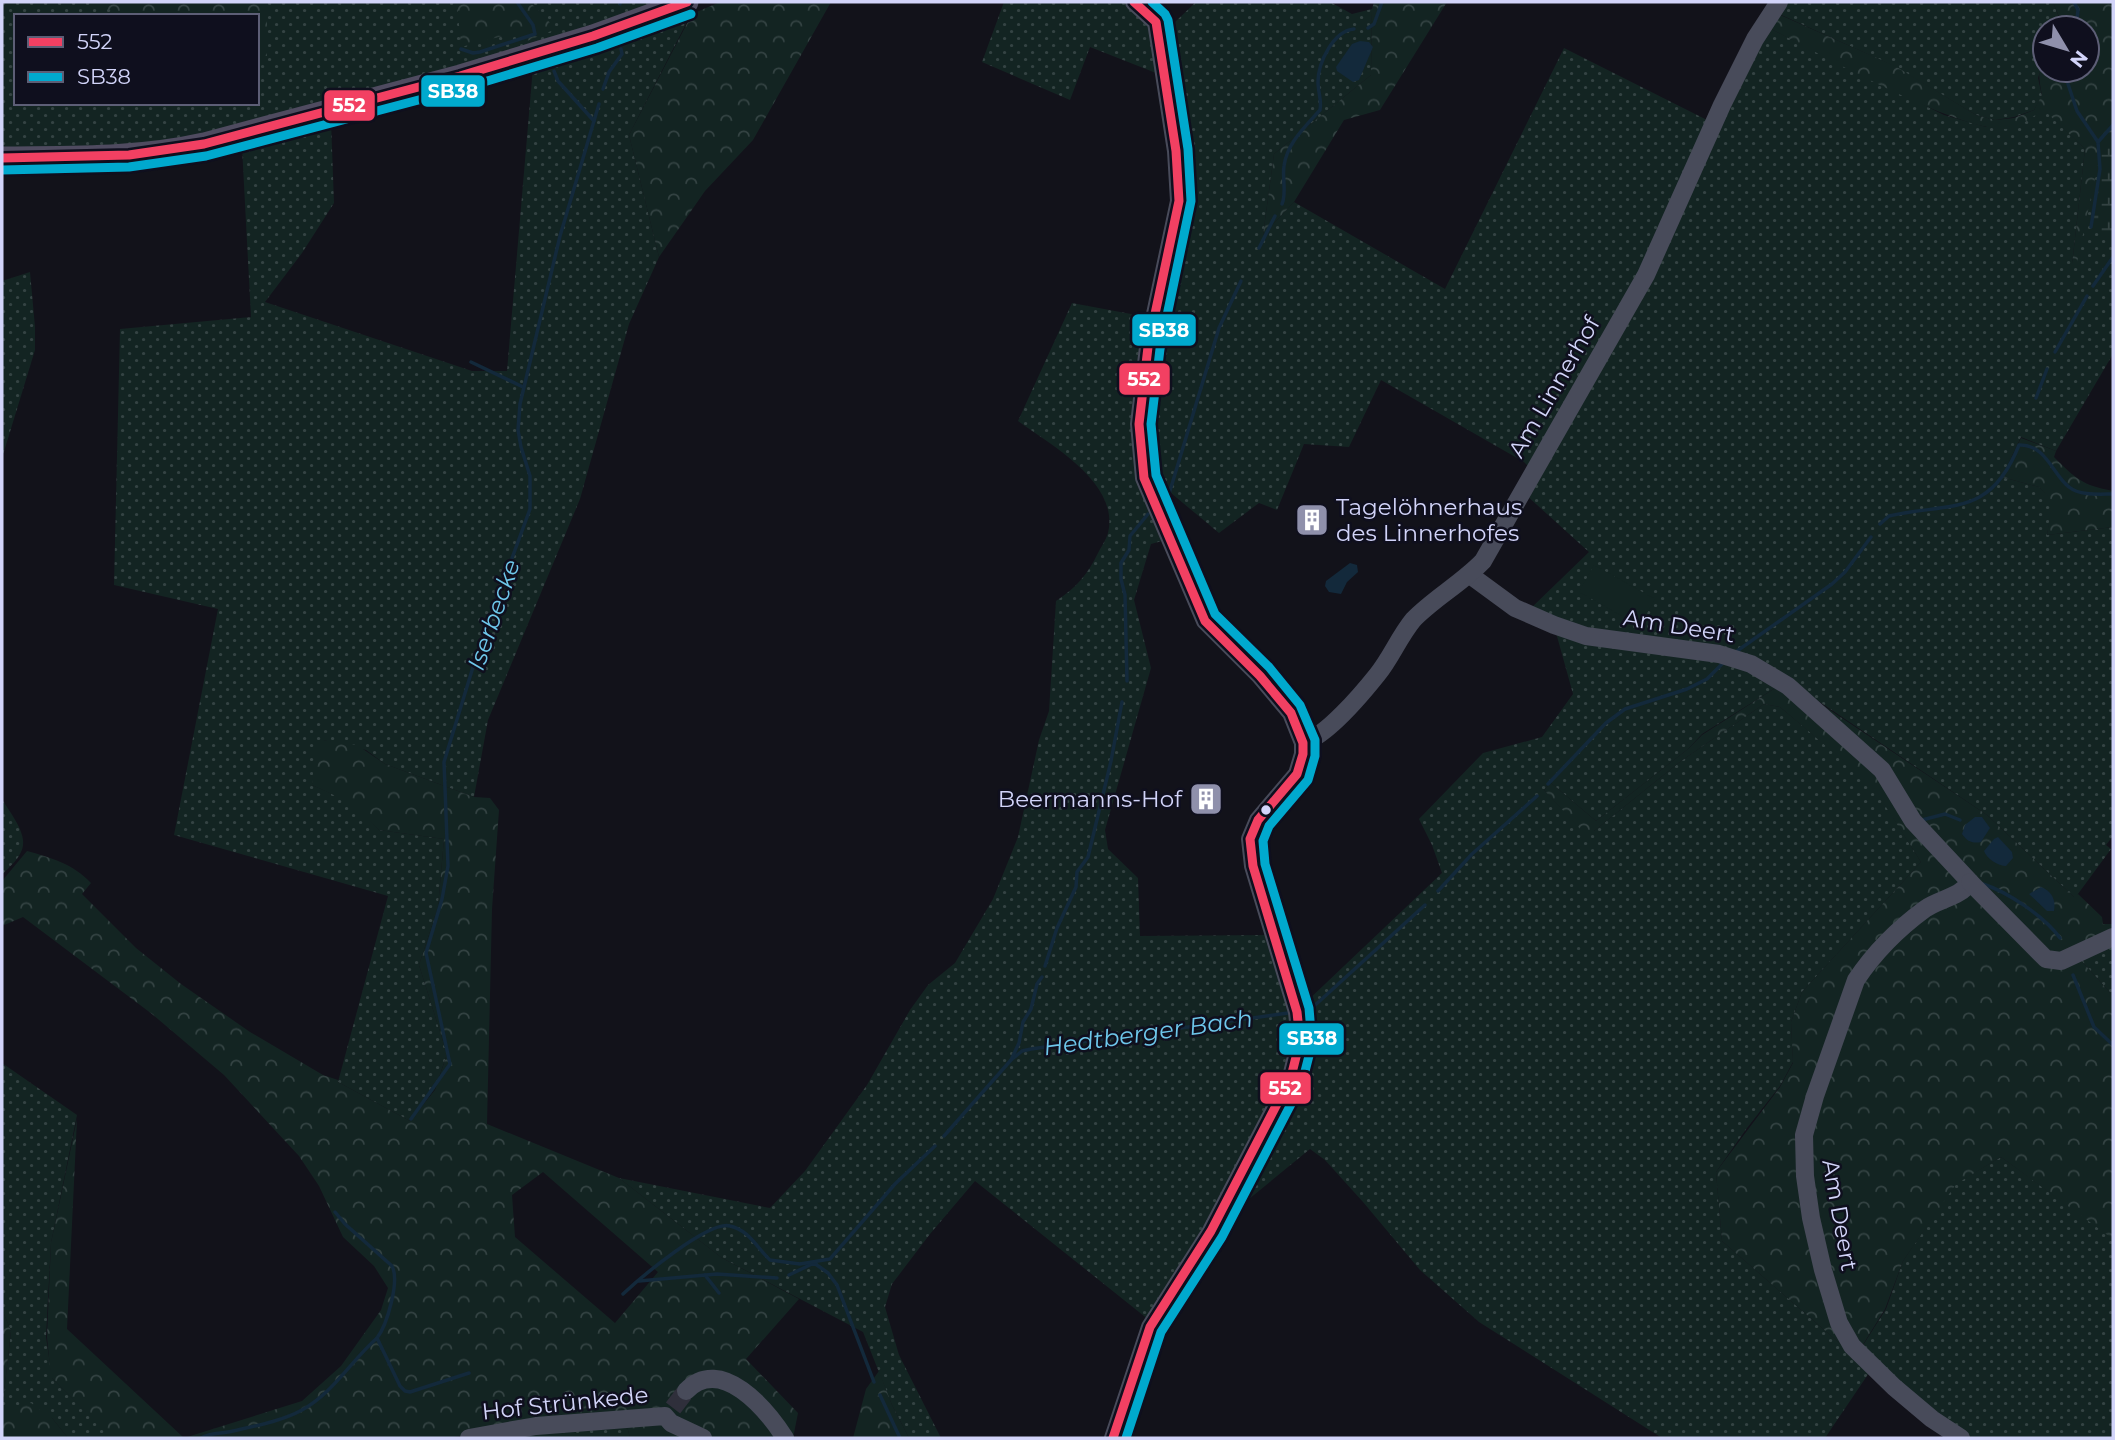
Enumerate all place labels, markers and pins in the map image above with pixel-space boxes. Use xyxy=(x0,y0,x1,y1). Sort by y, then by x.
place label: Tagelöhnerhaus des Linnerhofes xyxy=(1336,493,1522,547)
building icon: Tagelöhnerhaus des Linnerhofes xyxy=(1293,501,1331,539)
building icon: Beermanns-Hof xyxy=(1187,780,1225,818)
place label: Beermanns-Hof xyxy=(998,785,1183,813)
unlabelled marker xyxy=(1259,803,1273,817)

